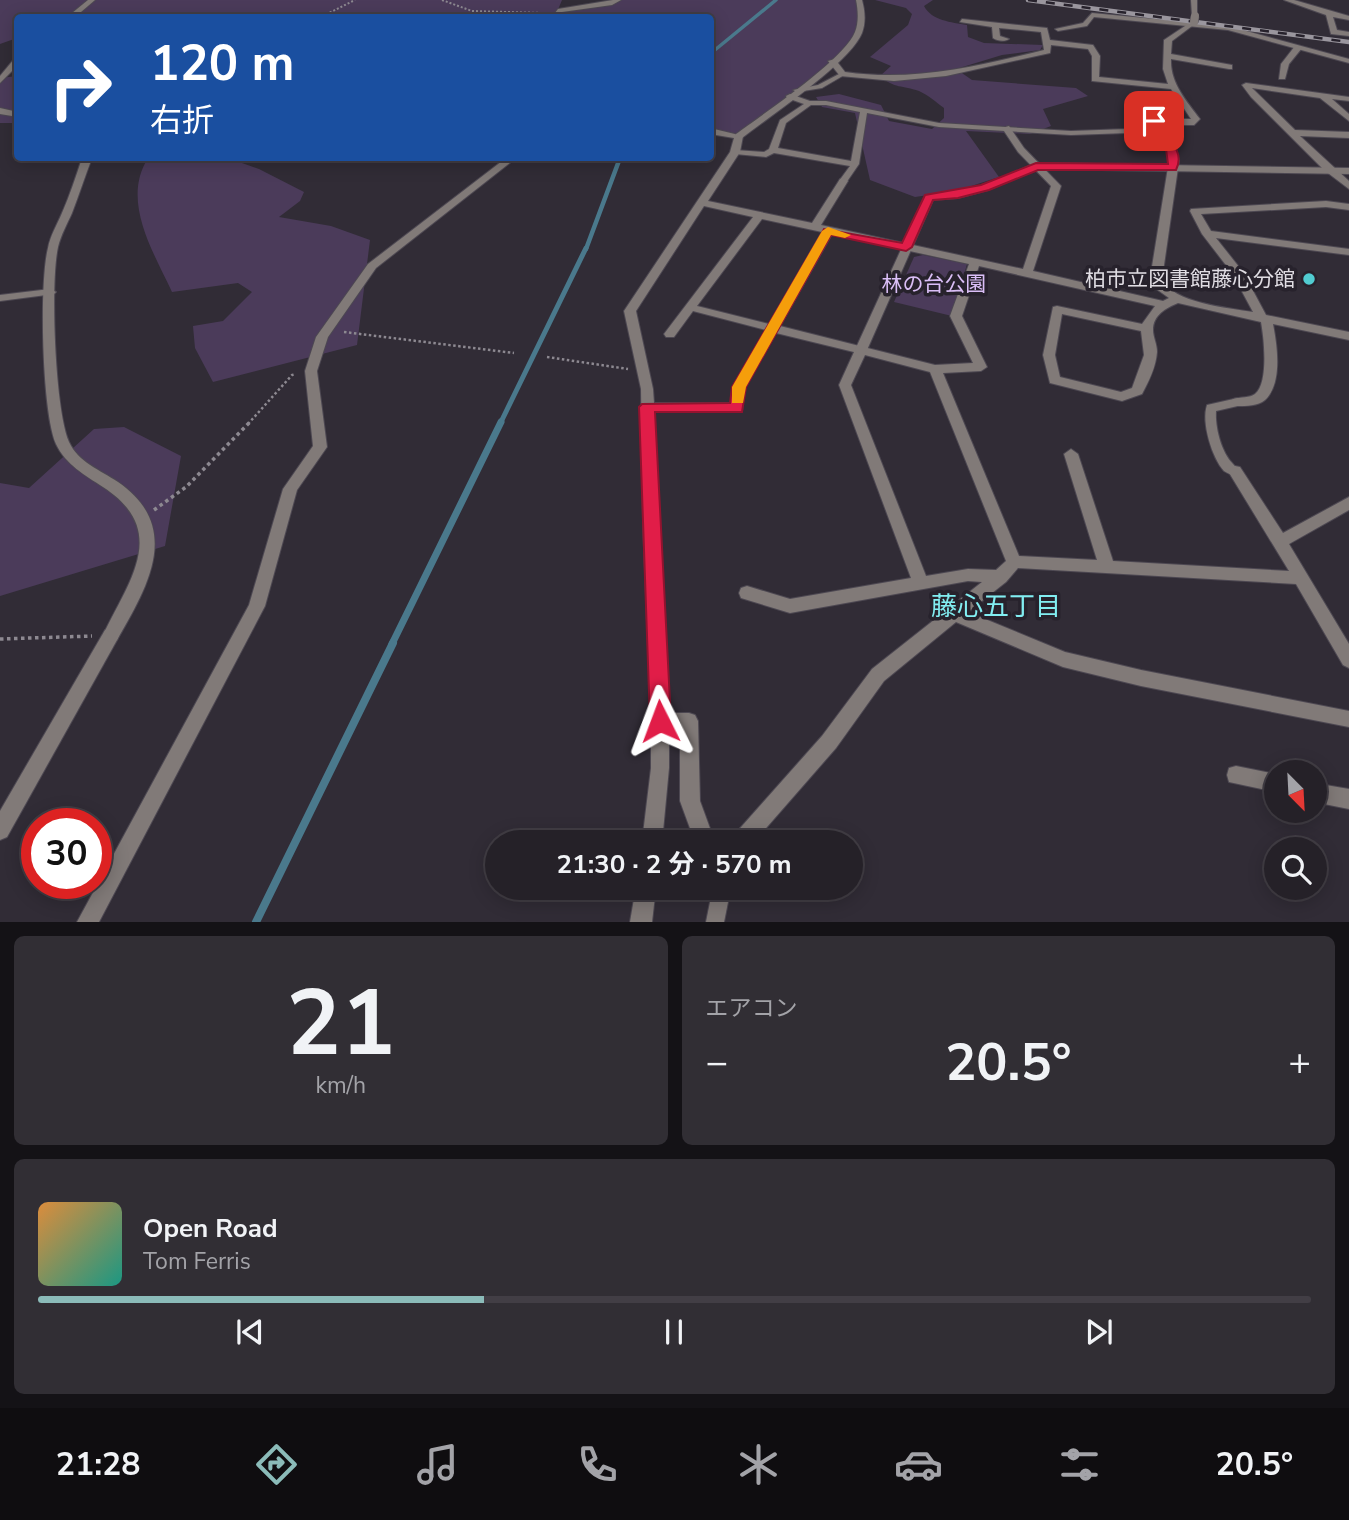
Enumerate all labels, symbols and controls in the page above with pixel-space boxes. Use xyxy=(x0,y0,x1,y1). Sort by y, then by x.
text: 120 m xyxy=(150,30,294,97)
icon: right xyxy=(35,42,126,133)
pin xyxy=(1124,91,1184,151)
text: 右折 xyxy=(150,99,214,142)
icon: arrive xyxy=(1135,102,1173,140)
place label: 柏市立図書館藤心分館 xyxy=(1085,265,1295,293)
park label: 林の台公園 xyxy=(882,270,987,298)
marker: 柏市立図書館藤心分館 xyxy=(1301,271,1317,287)
district label: 藤心五丁目 xyxy=(931,589,1061,624)
position arrow xyxy=(623,684,697,758)
north arrow xyxy=(1264,760,1326,822)
map controls xyxy=(1264,760,1327,900)
speed limit sign: 30 xyxy=(21,808,112,899)
button: search xyxy=(1264,837,1327,900)
text: 21:30 · 2 分 · 570 m xyxy=(556,847,792,882)
text: 21 xyxy=(286,962,395,1086)
text: エアコン xyxy=(706,993,798,1024)
text: 20.5° xyxy=(945,1027,1071,1098)
text: − xyxy=(706,1037,728,1088)
text: + xyxy=(1288,1037,1311,1088)
text: km/h xyxy=(315,1070,366,1101)
text: Open Road xyxy=(143,1211,278,1246)
text: Tom Ferris xyxy=(143,1246,251,1277)
icon: previous xyxy=(231,1313,269,1351)
icon: pause xyxy=(655,1313,693,1351)
icon: next xyxy=(1080,1313,1118,1351)
icon: directions xyxy=(252,1440,301,1489)
icon: music xyxy=(413,1440,462,1489)
icon: phone xyxy=(573,1440,622,1489)
icon: climate xyxy=(734,1440,783,1489)
icon: car xyxy=(894,1440,943,1489)
icon: filters xyxy=(1055,1440,1104,1489)
text: 21:28 xyxy=(56,1443,141,1486)
text: 20.5° xyxy=(1215,1443,1293,1486)

